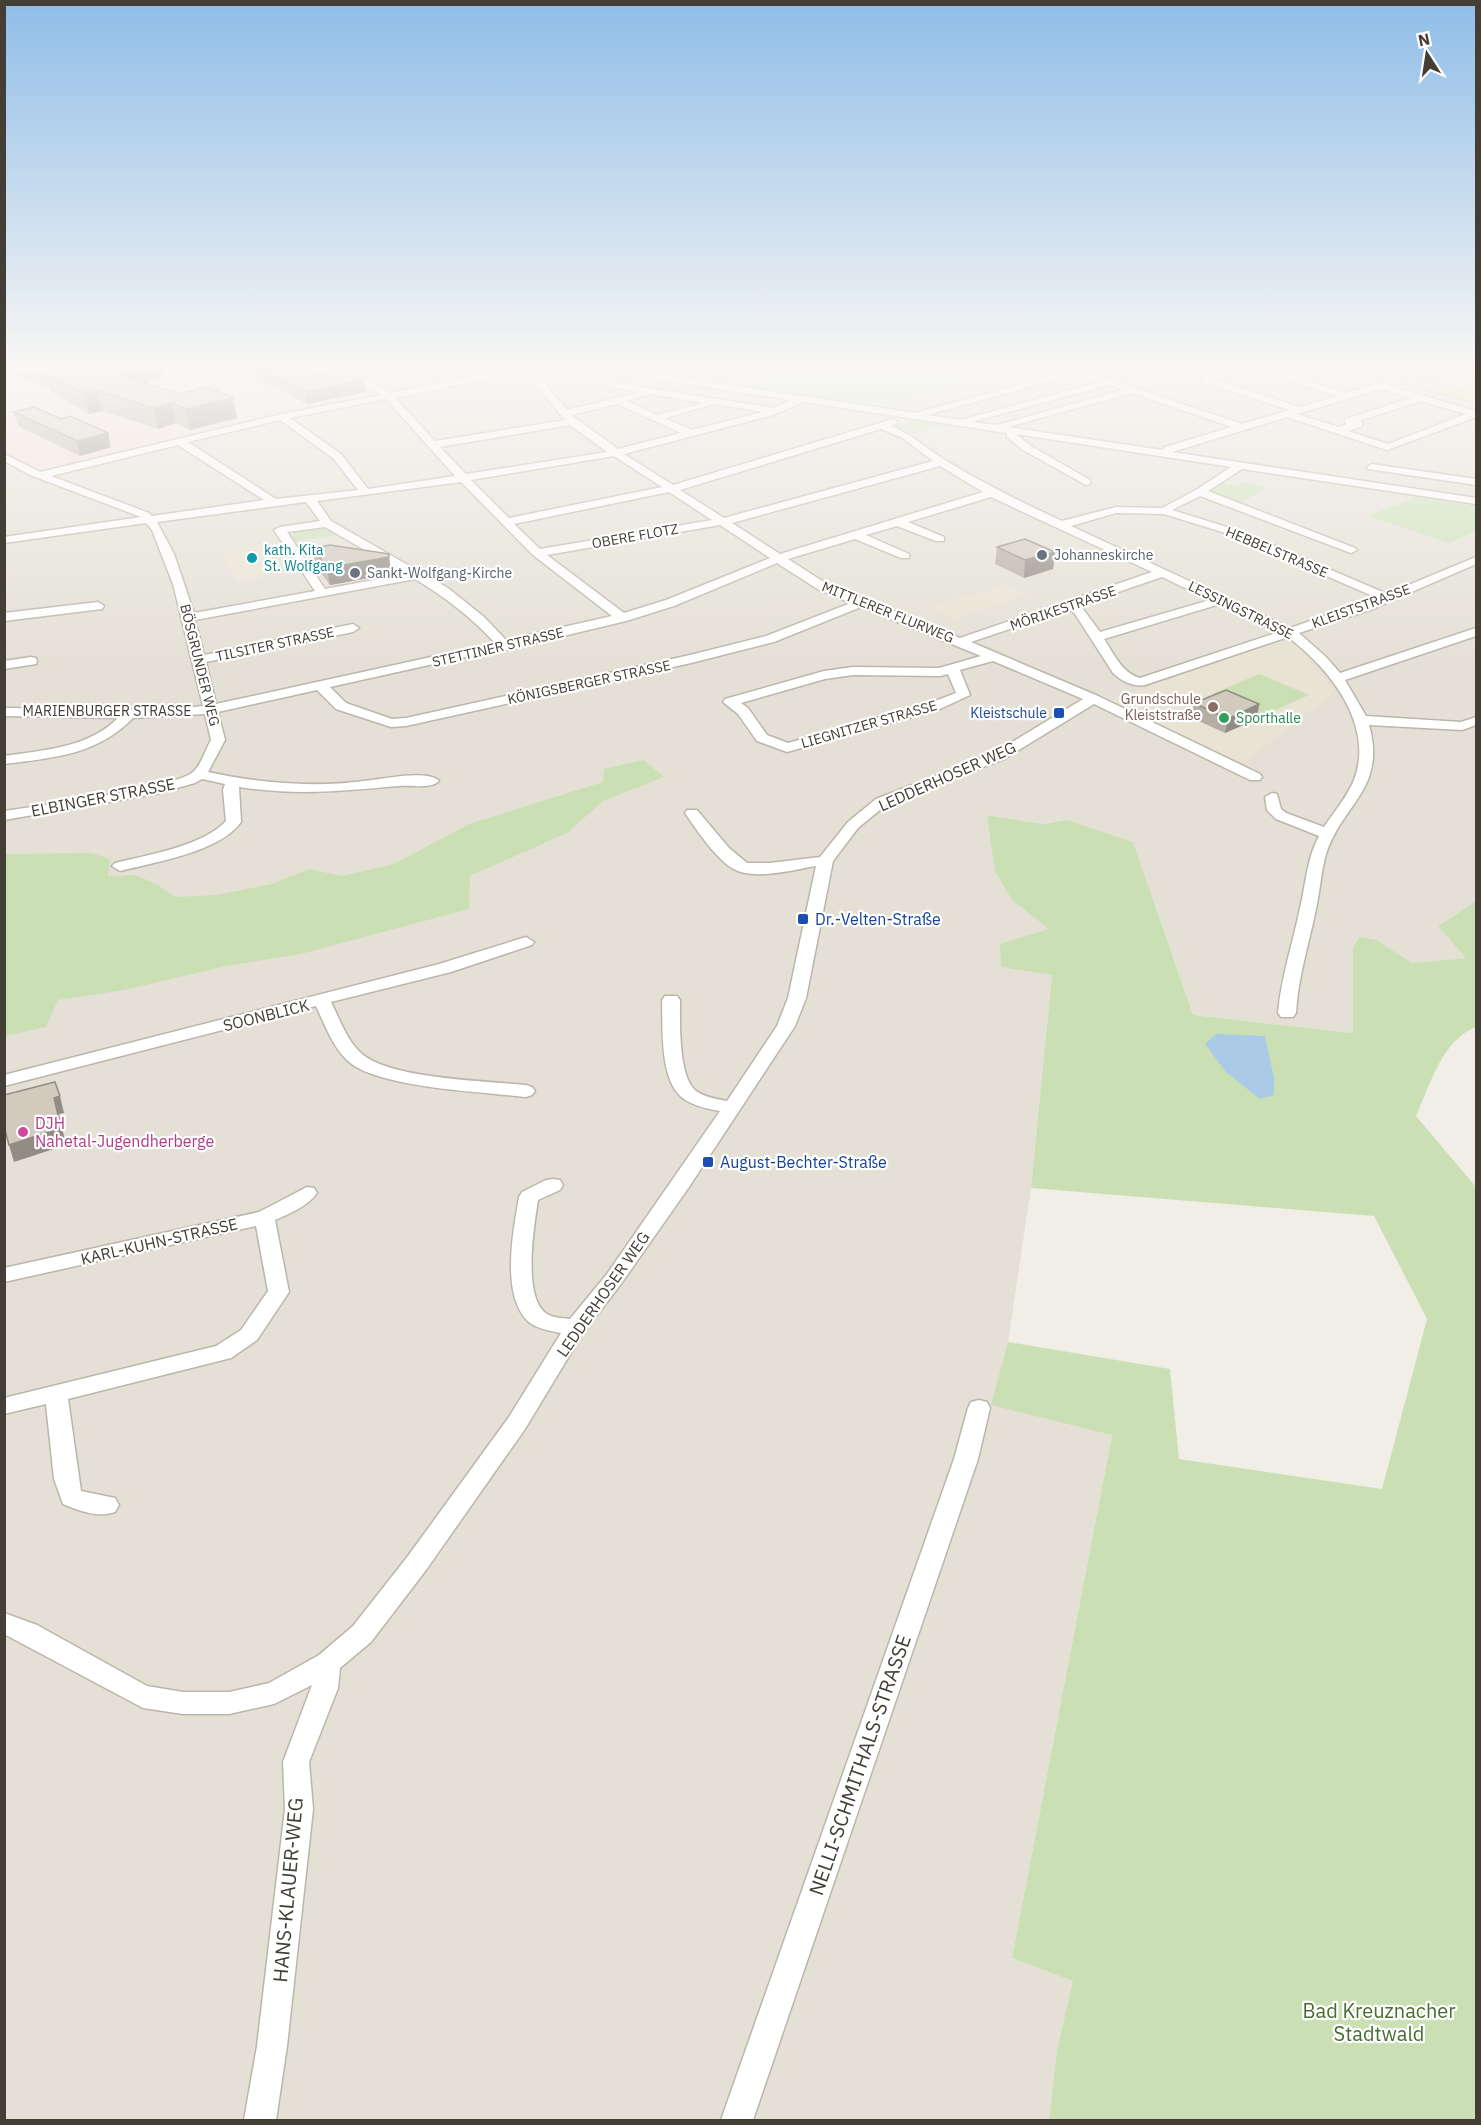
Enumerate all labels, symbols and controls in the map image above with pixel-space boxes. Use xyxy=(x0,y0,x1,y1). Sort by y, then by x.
north arrow xyxy=(1397,24,1457,84)
text: N xyxy=(1416,28,1432,50)
street label: OBERE FLOTZ xyxy=(590,520,680,552)
street label: HEBBELSTRASSE xyxy=(1223,522,1331,582)
place label: kath. Kita St. Wolfgang xyxy=(264,541,343,575)
place label: Johanneskirche xyxy=(1054,546,1154,564)
marker: Johanneskirche xyxy=(1035,548,1049,562)
marker: kath. Kita St. Wolfgang xyxy=(245,551,259,565)
place label: Sankt-Wolfgang-Kirche xyxy=(367,564,512,582)
marker: Sankt-Wolfgang-Kirche xyxy=(348,566,362,580)
street label: MITTLERER FLURWEG xyxy=(819,577,957,647)
street label: LESSINGSTRASSE xyxy=(1186,577,1296,643)
street label: KLEISTSTRASSE xyxy=(1309,580,1413,632)
street label: MÖRIKESTRASSE xyxy=(1008,581,1118,635)
street label: BÖSGRUNDER WEG xyxy=(176,602,224,728)
street label: TILSITER STRASSE xyxy=(214,623,336,665)
street label: STETTINER STRASSE xyxy=(430,623,566,671)
street label: KÖNIGSBERGER STRASSE xyxy=(506,656,672,708)
place label: Grundschule Kleiststraße xyxy=(1121,690,1201,724)
street label: LIEGNITZER STRASSE xyxy=(799,696,939,752)
marker: Grundschule Kleiststraße xyxy=(1206,700,1220,714)
street label: MARIENBURGER STRASSE xyxy=(23,702,191,720)
place label: Kleistschule xyxy=(970,704,1047,722)
marker: Kleistschule xyxy=(1052,706,1066,720)
place label: Sporthalle xyxy=(1236,709,1301,727)
marker: Sporthalle xyxy=(1217,711,1231,725)
street label: LEDDERHOSER WEG xyxy=(875,737,1019,815)
street label: ELBINGER STRASSE xyxy=(29,773,177,821)
place label: Dr.-Velten-Straße xyxy=(815,909,941,929)
marker: Dr.-Velten-Straße xyxy=(796,912,810,926)
street label: SOONBLICK xyxy=(221,995,311,1035)
place label: DJH Nahetal-Jugendherberge xyxy=(35,1113,214,1151)
marker: DJH Nahetal-Jugendherberge xyxy=(16,1125,30,1139)
place label: August-Bechter-Straße xyxy=(720,1152,887,1172)
marker: August-Bechter-Straße xyxy=(701,1155,715,1169)
street label: KARL-KUHN-STRASSE xyxy=(79,1213,239,1269)
street label: LEDDERHOSER WEG xyxy=(552,1227,654,1361)
street label: NELLI-SCHMITHALS-STRASSE xyxy=(802,1631,917,1899)
street label: HANS-KLAUER-WEG xyxy=(266,1796,309,1983)
park label: Bad Kreuznacher Stadtwald xyxy=(1302,1997,1456,2047)

